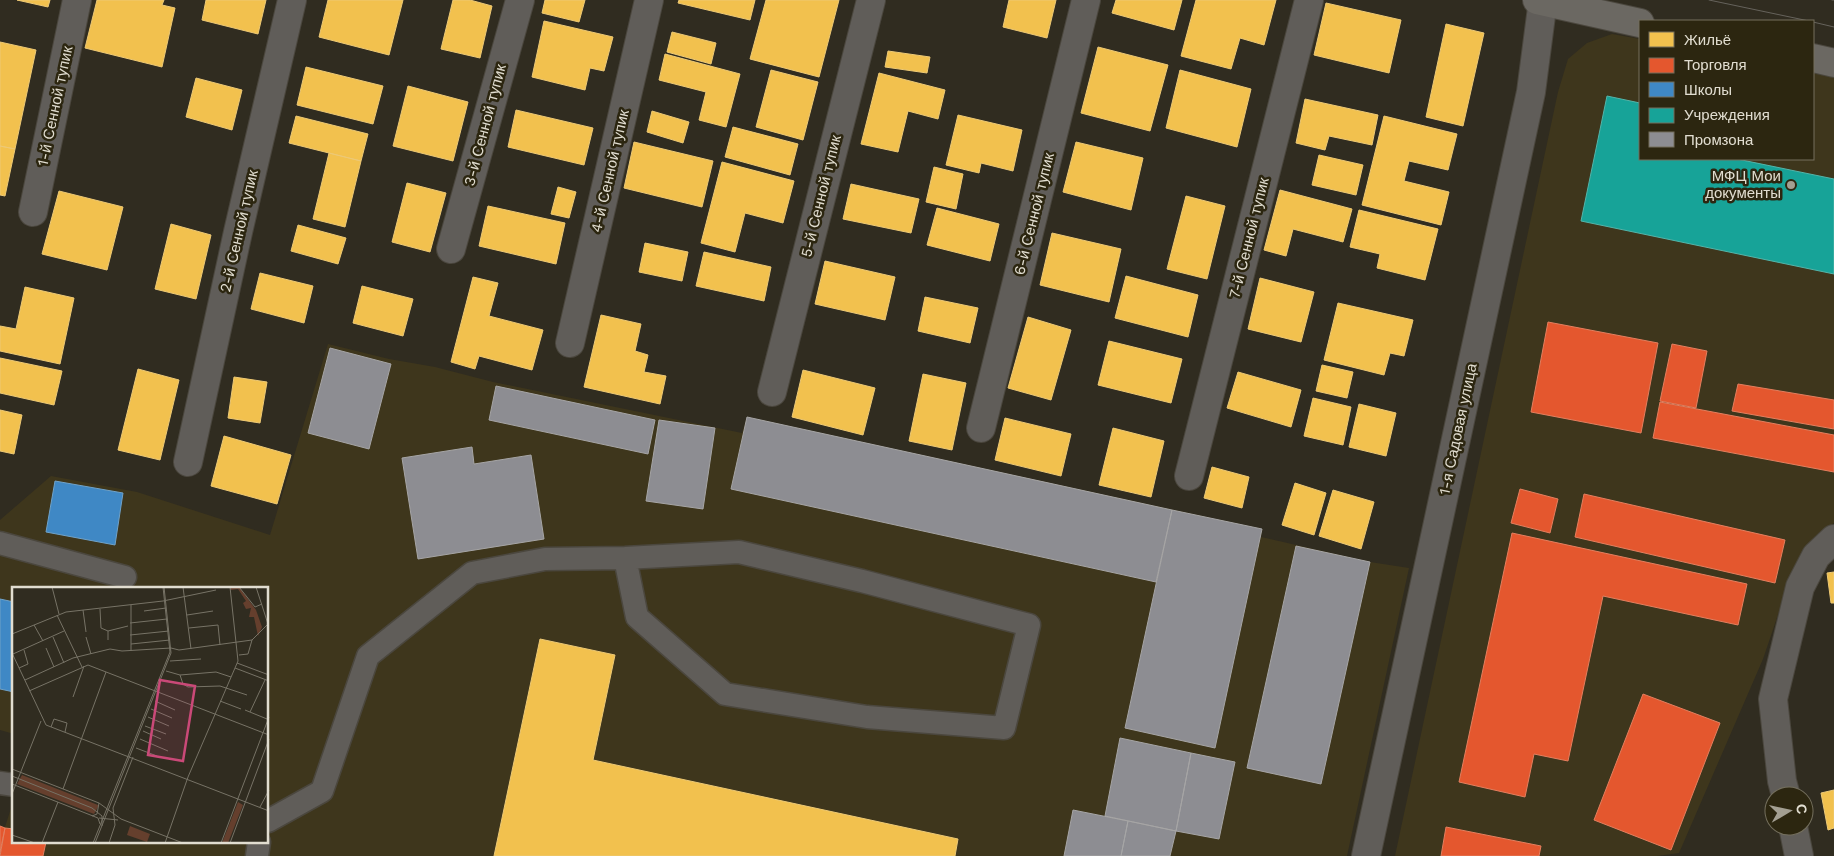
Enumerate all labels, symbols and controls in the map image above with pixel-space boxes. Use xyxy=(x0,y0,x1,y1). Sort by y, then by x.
legend xyxy=(1639,20,1814,160)
text: Жильё xyxy=(1684,31,1731,49)
street label: 1-й Сенной тупик xyxy=(33,44,77,168)
text: Торговля xyxy=(1684,56,1747,74)
street label: 3-й Сенной тупик xyxy=(460,62,510,188)
text: Школы xyxy=(1684,81,1732,99)
text: Учреждения xyxy=(1684,106,1770,124)
street label: 4-й Сенной тупик xyxy=(587,107,633,234)
text: Промзона xyxy=(1684,131,1754,149)
street label: 5-й Сенной тупик xyxy=(797,133,845,259)
street label: 6-й Сенной тупик xyxy=(1010,151,1058,277)
place label: МФЦ Мои документы xyxy=(1705,167,1781,202)
street label: 2-й Сенной тупик xyxy=(216,168,262,294)
street label: 7-й Сенной тупик xyxy=(1225,175,1273,300)
marker: МФЦ Мои документы xyxy=(1785,179,1797,191)
street label: 1-я Садовая улица xyxy=(1435,361,1481,496)
inset map xyxy=(12,587,269,844)
north arrow xyxy=(1764,786,1814,836)
text: С xyxy=(1793,803,1811,815)

